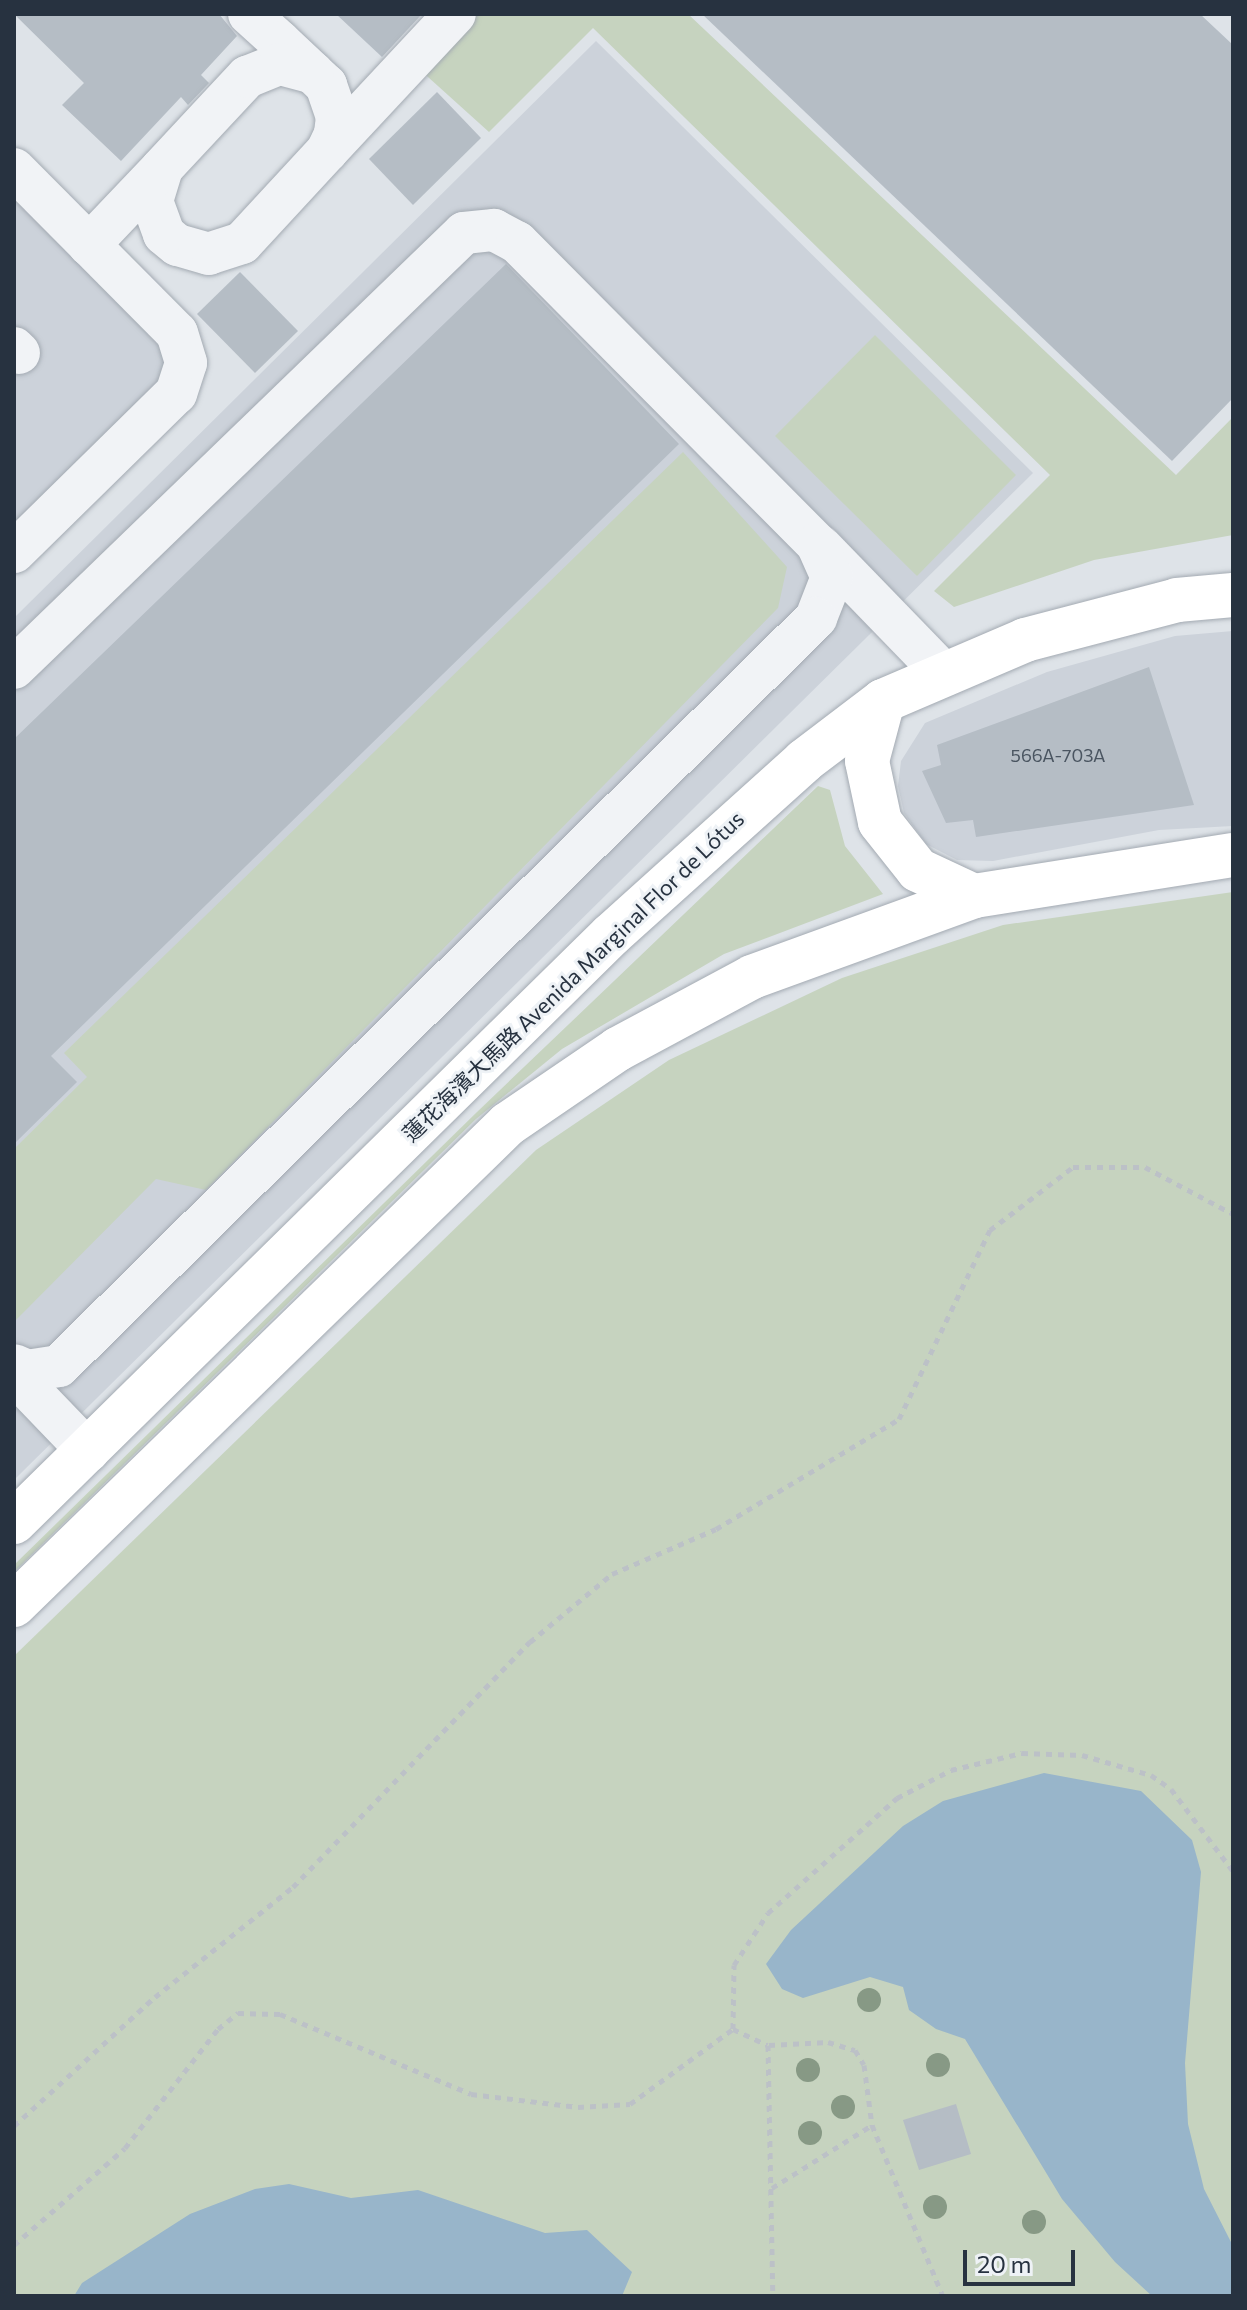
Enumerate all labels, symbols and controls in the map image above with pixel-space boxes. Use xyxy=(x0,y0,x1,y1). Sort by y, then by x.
house number: 566A-703A xyxy=(1011,744,1105,766)
street label: 蓮花海濱大馬路 Avenida Marginal Flor de Lótus xyxy=(397,805,749,1147)
scale bar xyxy=(967,2234,1079,2284)
text: 20 m xyxy=(977,2249,1031,2278)

